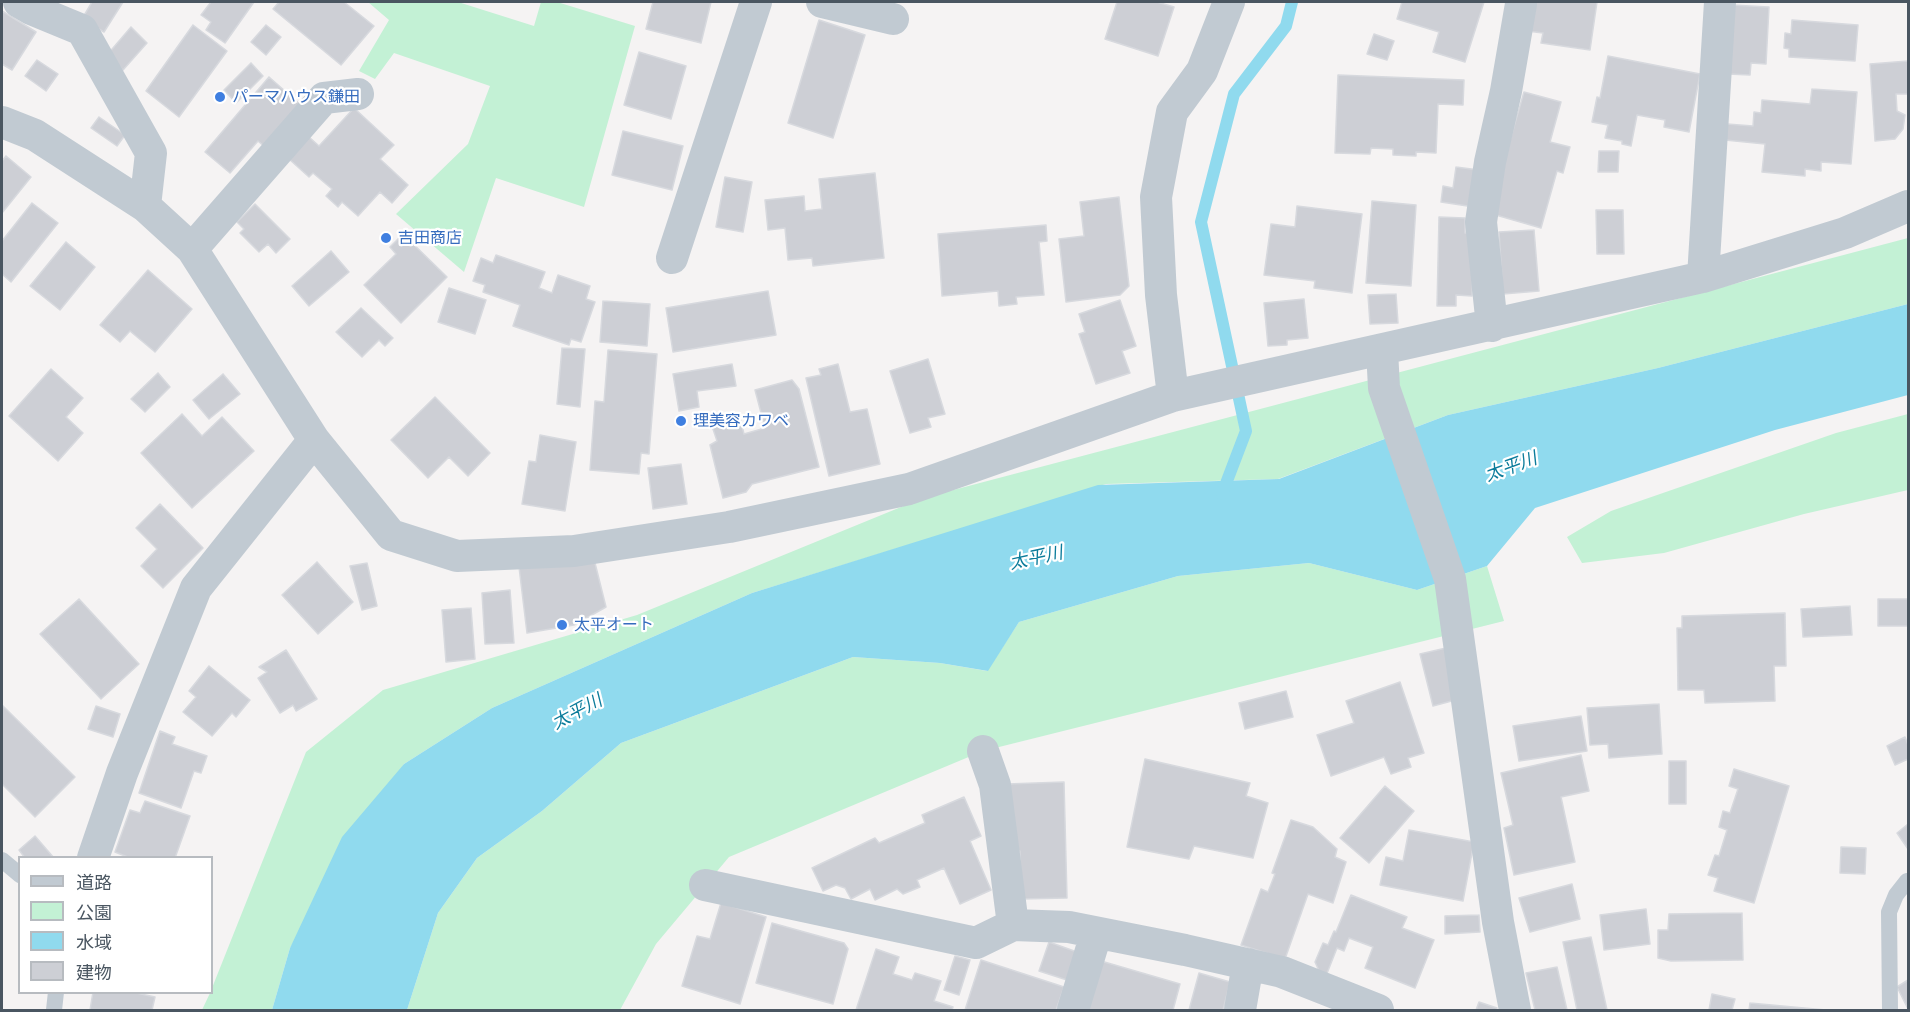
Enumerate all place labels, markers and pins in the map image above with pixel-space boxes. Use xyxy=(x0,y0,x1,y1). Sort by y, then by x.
place label: パーマハウス鎌田 xyxy=(232,87,360,107)
marker: パーマハウス鎌田 xyxy=(213,90,227,104)
place label: 吉田商店 xyxy=(398,228,462,248)
marker: 吉田商店 xyxy=(379,231,393,245)
place label: 理美容カワベ xyxy=(693,411,789,431)
marker: 理美容カワベ xyxy=(674,414,688,428)
place label: 太平オート xyxy=(574,615,654,635)
marker: 太平オート xyxy=(555,618,569,632)

